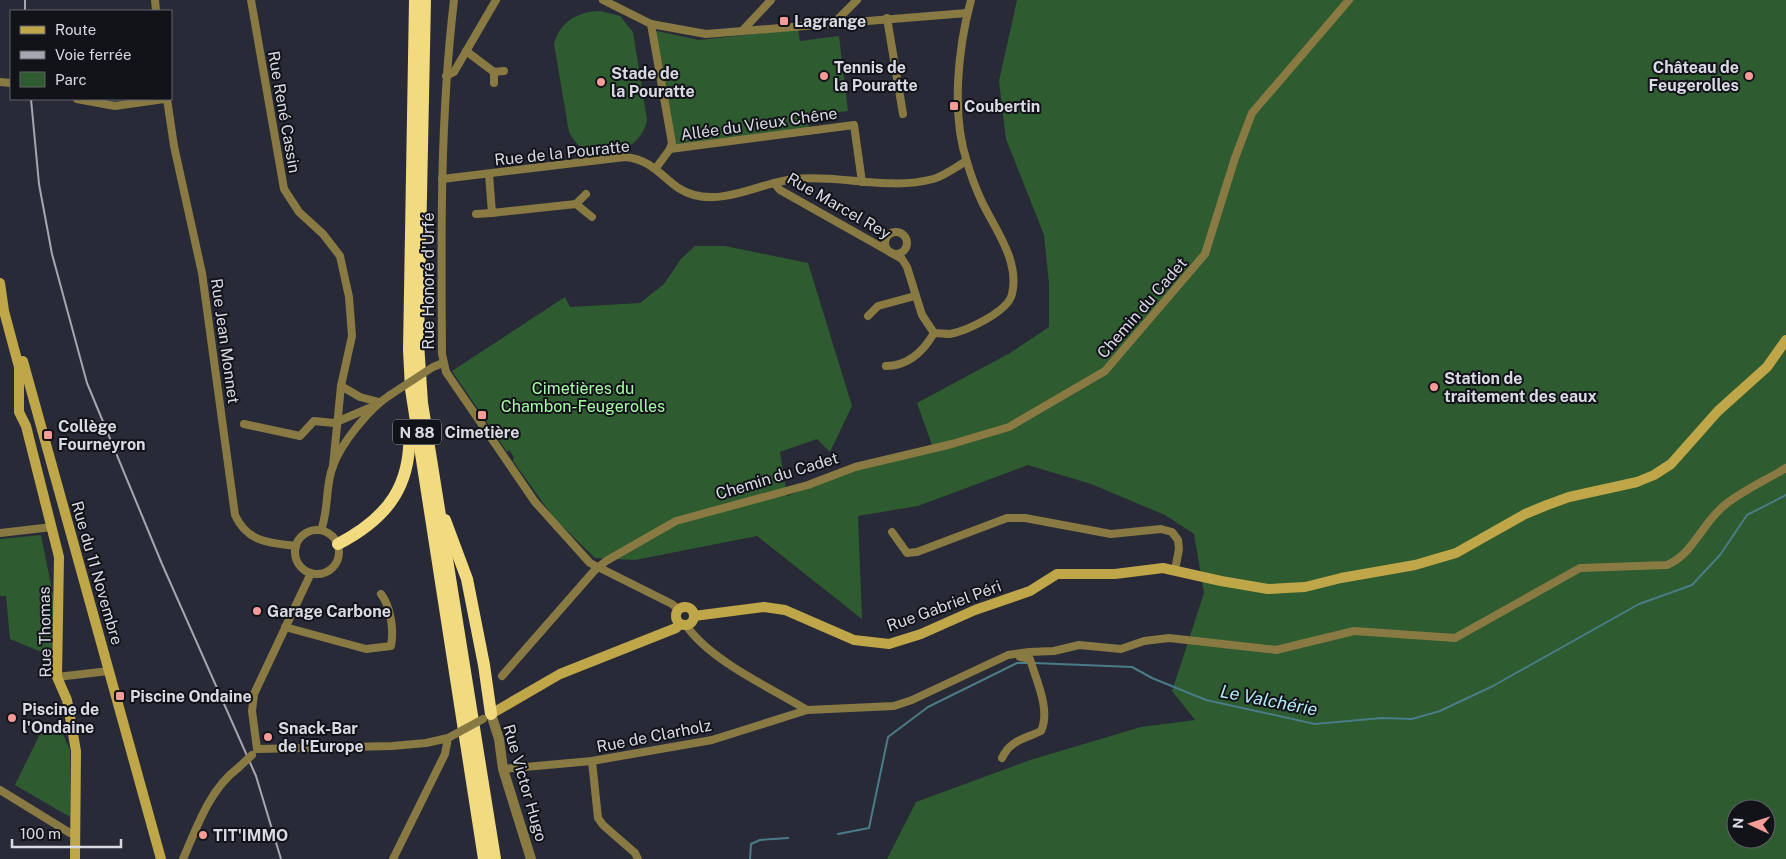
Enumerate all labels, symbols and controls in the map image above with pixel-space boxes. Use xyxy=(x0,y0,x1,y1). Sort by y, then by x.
legend xyxy=(10,10,172,100)
place label: Lagrange xyxy=(794,12,866,31)
marker: Lagrange xyxy=(778,15,790,27)
text: Route xyxy=(55,21,96,38)
text: Voie ferrée xyxy=(55,46,132,63)
street label: Rue René Cassin xyxy=(264,49,304,175)
place label: Tennis de la Pouratte xyxy=(834,58,918,95)
place label: Château de Feugerolles xyxy=(1649,58,1739,95)
place label: Stade de la Pouratte xyxy=(611,64,695,101)
marker: Tennis de la Pouratte xyxy=(818,70,830,82)
marker: Château de Feugerolles xyxy=(1743,70,1755,82)
text: Parc xyxy=(55,71,87,88)
marker: Stade de la Pouratte xyxy=(595,76,607,88)
place label: Coubertin xyxy=(964,97,1040,116)
marker: Coubertin xyxy=(948,100,960,112)
street label: Allée du Vieux Chêne xyxy=(679,104,839,144)
street label: Rue de la Pouratte xyxy=(493,136,631,170)
street label: Rue Marcel Rey xyxy=(784,169,895,244)
street label: Rue Honoré d'Urfé xyxy=(419,212,438,350)
street label: Chemin du Cadet xyxy=(1093,254,1191,362)
street label: Rue Jean Monnet xyxy=(207,277,243,405)
place label: Station de traitement des eaux xyxy=(1444,369,1597,406)
park label: Cimetières du Chambon-Feugerolles xyxy=(501,379,665,416)
marker: Station de traitement des eaux xyxy=(1428,381,1440,393)
marker: Cimetière xyxy=(476,409,488,421)
place label: Collège Fourneyron xyxy=(58,417,146,454)
road number: N 88 xyxy=(393,420,441,444)
place label: Cimetière xyxy=(444,423,520,442)
marker: Collège Fourneyron xyxy=(42,429,54,441)
street label: Chemin du Cadet xyxy=(713,448,841,504)
street label: Rue du 11 Novembre xyxy=(67,499,127,647)
street label: Rue Gabriel Péri xyxy=(884,577,1004,635)
street label: Rue Thomas xyxy=(35,586,55,678)
place label: Garage Carbone xyxy=(267,602,391,621)
marker: Garage Carbone xyxy=(251,605,263,617)
water label: Le Valchérie xyxy=(1219,680,1320,720)
place label: Piscine Ondaine xyxy=(130,687,252,706)
marker: Piscine Ondaine xyxy=(114,690,126,702)
place label: Piscine de l'Ondaine xyxy=(22,700,99,737)
marker: Piscine de l'Ondaine xyxy=(6,712,18,724)
street label: Rue de Clarholz xyxy=(595,715,713,756)
place label: Snack-Bar de l'Europe xyxy=(278,719,364,756)
street label: Rue Victor Hugo xyxy=(499,722,551,844)
marker: Snack-Bar de l'Europe xyxy=(262,731,274,743)
north arrow xyxy=(1726,799,1776,849)
scale bar xyxy=(12,816,121,848)
text: N xyxy=(1730,817,1746,829)
text: 100 m xyxy=(20,825,61,842)
place label: TIT'IMMO xyxy=(213,826,288,845)
marker: TIT'IMMO xyxy=(197,829,209,841)

